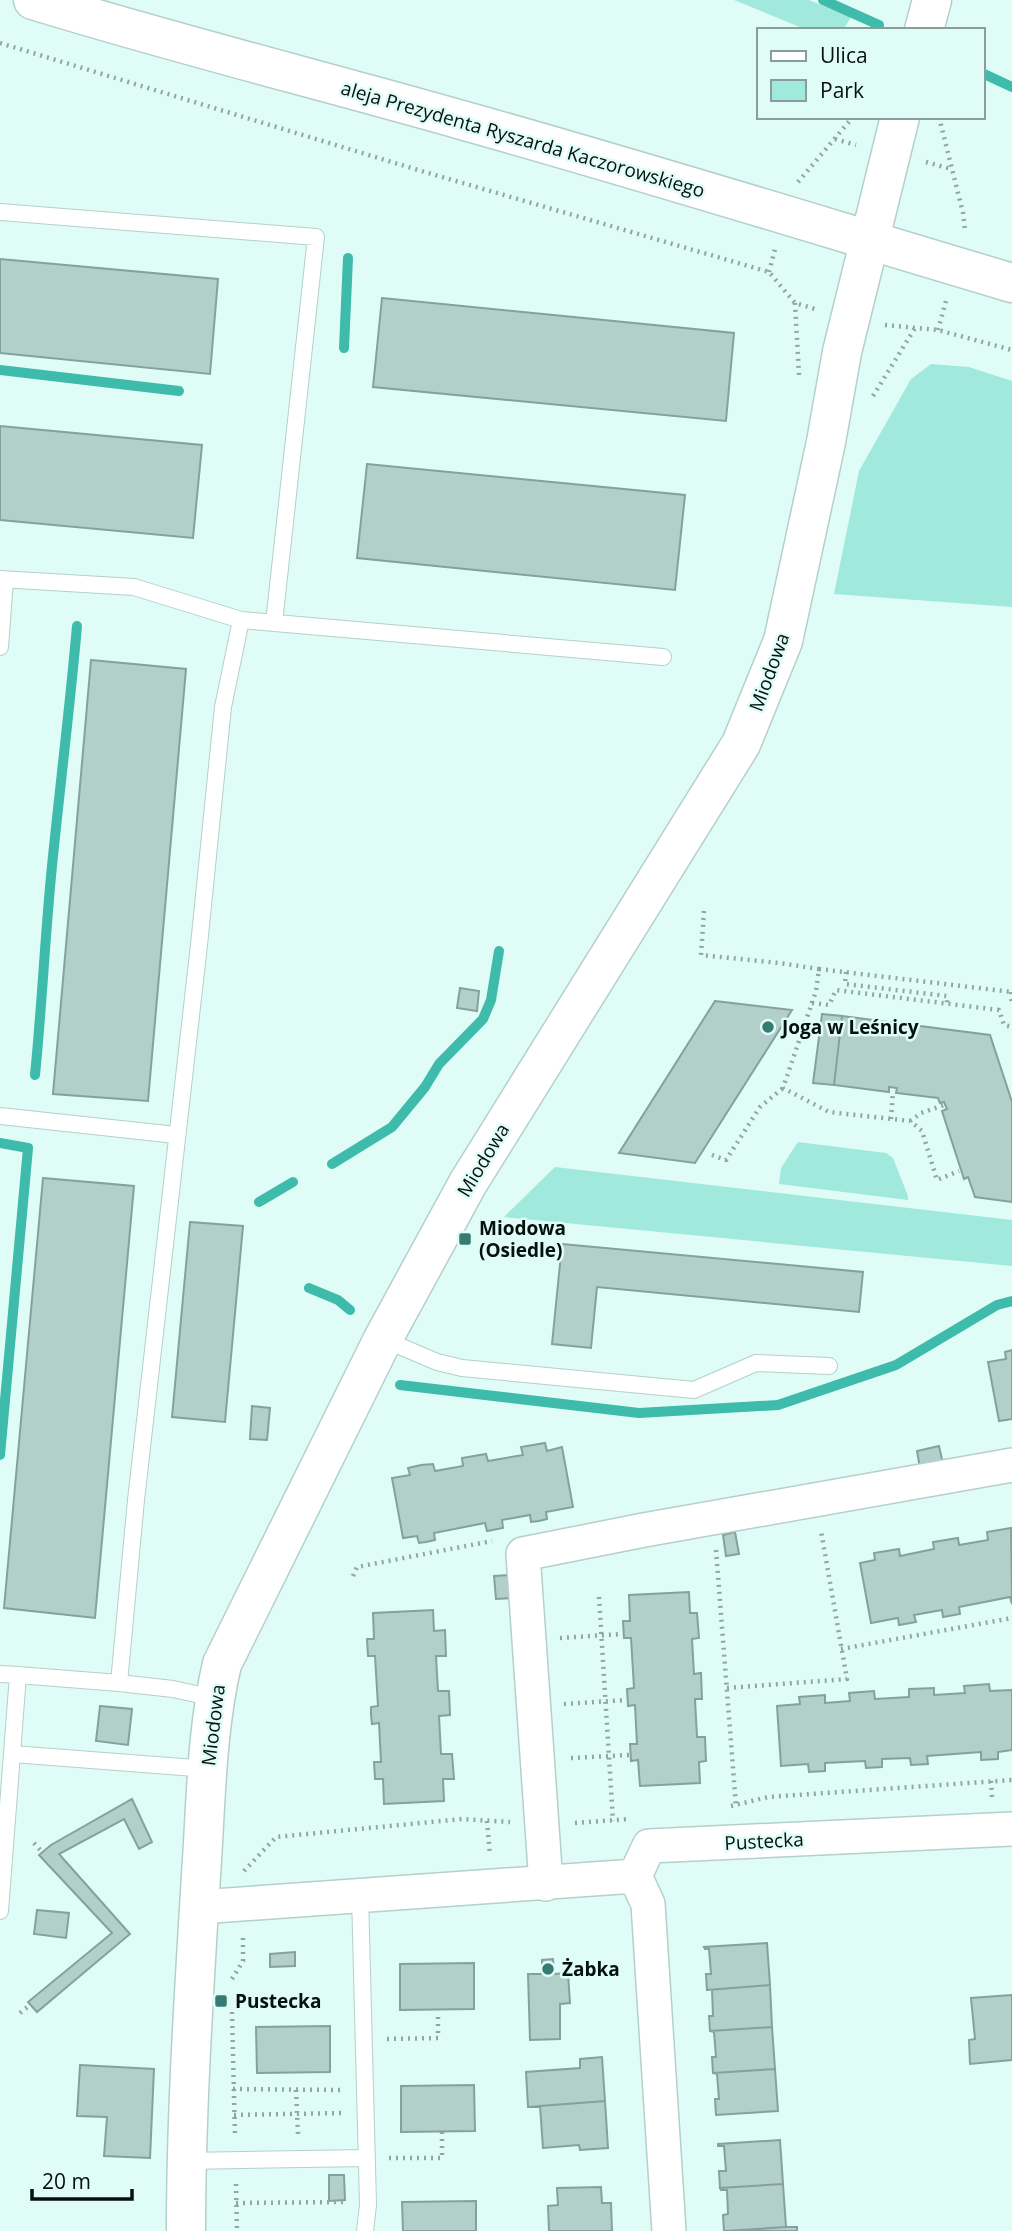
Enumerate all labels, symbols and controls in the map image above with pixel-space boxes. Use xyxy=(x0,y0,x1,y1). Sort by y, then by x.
legend xyxy=(757,28,984,119)
text: Ulica xyxy=(820,41,868,69)
street label: aleja Prezydenta Ryszarda Kaczorowskiego xyxy=(338,75,708,203)
text: Park xyxy=(820,76,864,104)
street label: Miodowa xyxy=(743,629,795,715)
place label: Joga w Leśnicy xyxy=(780,1014,919,1040)
marker: Joga w Leśnicy xyxy=(760,1019,776,1035)
street label: Miodowa xyxy=(451,1118,515,1202)
place label: Miodowa (Osiedle) xyxy=(479,1215,566,1263)
marker: Miodowa (Osiedle) xyxy=(457,1231,473,1247)
street label: Miodowa xyxy=(195,1683,231,1767)
street label: Pustecka xyxy=(724,1826,804,1856)
place label: Żabka xyxy=(562,1956,620,1982)
marker: Żabka xyxy=(540,1961,556,1977)
place label: Pustecka xyxy=(235,1988,321,2014)
marker: Pustecka xyxy=(213,1993,229,2009)
scale bar xyxy=(32,2158,131,2202)
text: 20 m xyxy=(42,2167,91,2195)

